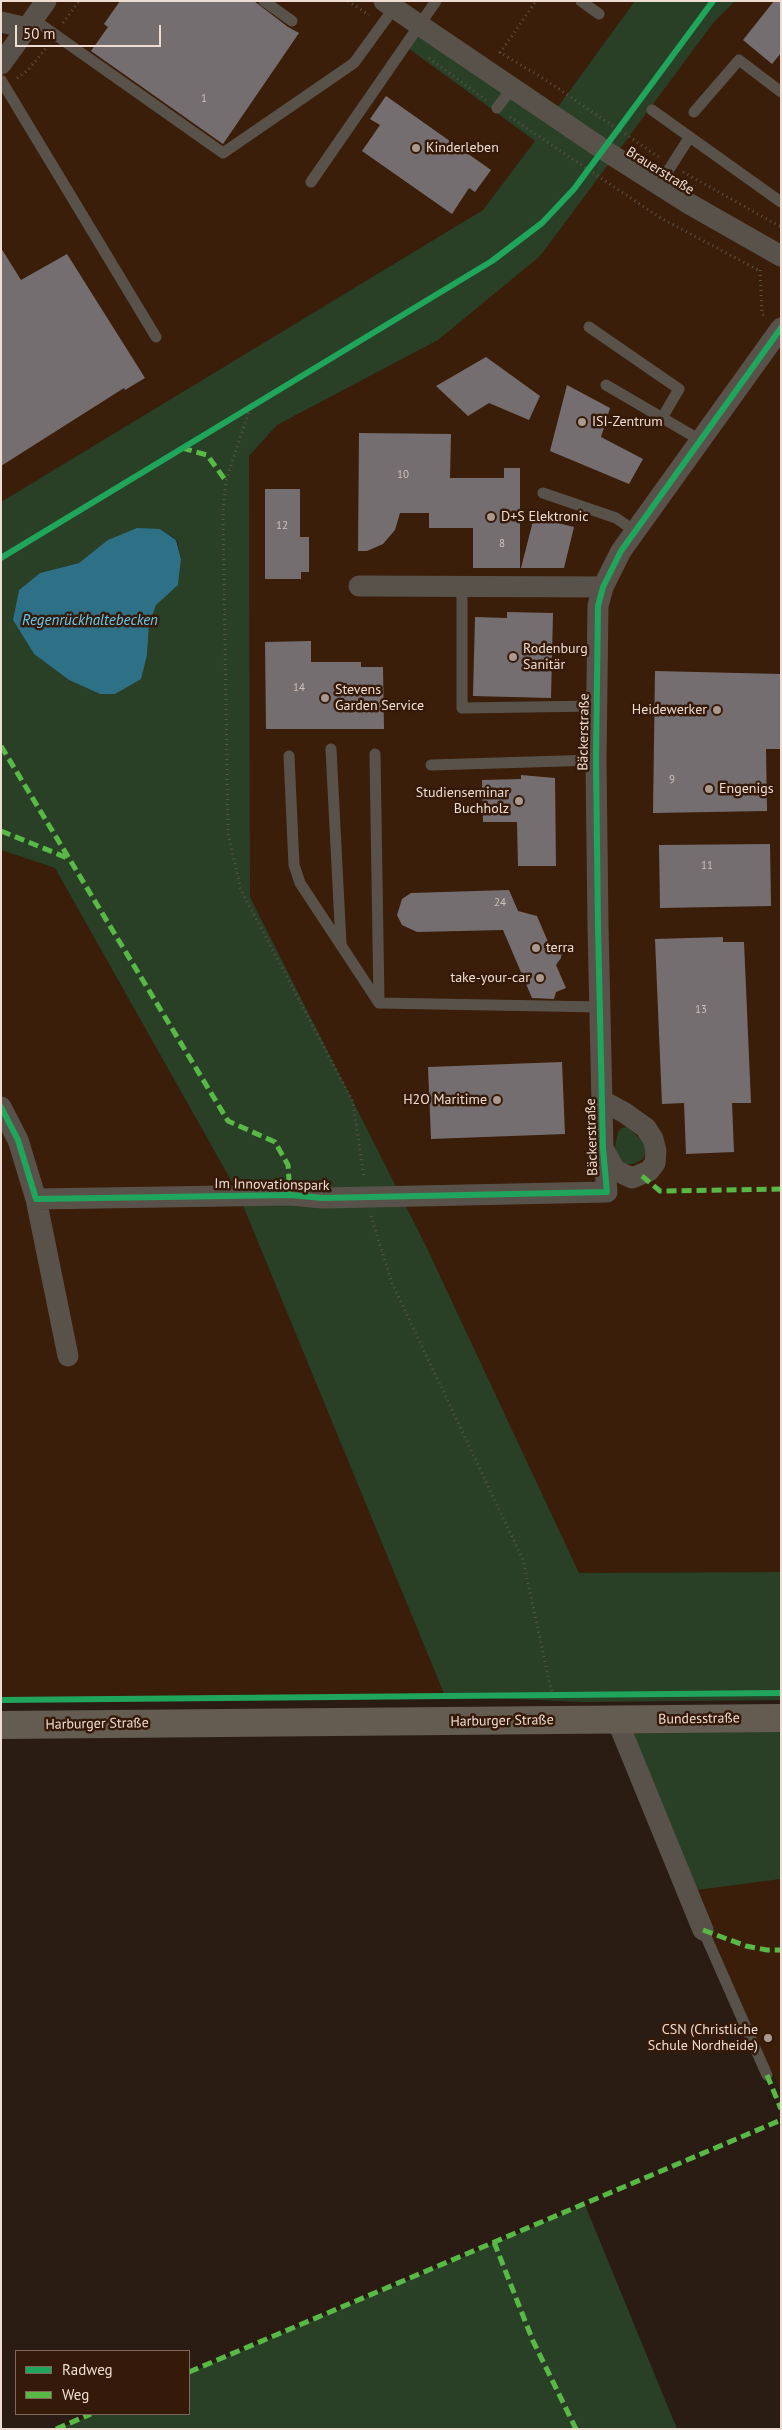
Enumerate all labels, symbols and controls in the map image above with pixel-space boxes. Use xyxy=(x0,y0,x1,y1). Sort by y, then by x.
scale bar xyxy=(18,15,164,47)
text: 50 m xyxy=(23,24,56,43)
house number: 1 xyxy=(201,92,207,106)
place label: Kinderleben xyxy=(426,140,499,156)
marker: Kinderleben xyxy=(410,142,422,154)
street label: Brauerstraße xyxy=(623,143,697,199)
place label: ISI-Zentrum xyxy=(592,414,663,430)
marker: ISI-Zentrum xyxy=(576,416,588,428)
house number: 10 xyxy=(397,468,409,482)
place label: D+S Elektronic xyxy=(501,509,589,525)
marker: D+S Elektronic xyxy=(485,511,497,523)
house number: 12 xyxy=(276,519,288,533)
house number: 8 xyxy=(499,537,505,551)
water label: Regenrückhaltebecken xyxy=(22,612,158,630)
place label: Rodenburg Sanitär xyxy=(523,641,588,674)
marker: Rodenburg Sanitär xyxy=(507,651,519,663)
house number: 14 xyxy=(293,681,305,695)
place label: Stevens Garden Service xyxy=(335,682,424,714)
marker: Stevens Garden Service xyxy=(319,692,331,704)
street label: Bäckerstraße xyxy=(575,693,593,771)
place label: Heidewerker xyxy=(632,702,707,718)
marker: Heidewerker xyxy=(711,704,723,716)
house number: 9 xyxy=(669,773,675,787)
place label: Engenigs xyxy=(719,781,774,797)
marker: Engenigs xyxy=(703,783,715,795)
place label: Studienseminar Buchholz xyxy=(416,785,509,818)
marker: Studienseminar Buchholz xyxy=(513,795,525,807)
house number: 11 xyxy=(701,859,713,873)
house number: 24 xyxy=(494,896,506,910)
place label: terra xyxy=(546,940,574,956)
marker: terra xyxy=(530,942,542,954)
place label: take-your-car xyxy=(450,970,530,986)
marker: take-your-car xyxy=(534,972,546,984)
house number: 13 xyxy=(695,1003,707,1017)
place label: H2O Maritime xyxy=(403,1092,487,1108)
marker: H2O Maritime xyxy=(491,1094,503,1106)
street label: Bäckerstraße xyxy=(582,1098,602,1176)
street label: Im Innovationspark xyxy=(214,1176,330,1194)
street label: Bundesstraße xyxy=(658,1710,740,1728)
street label: Harburger Straße xyxy=(450,1712,554,1730)
street label: Harburger Straße xyxy=(45,1715,149,1733)
place label: CSN (Christliche Schule Nordheide) xyxy=(648,2022,758,2054)
marker: CSN (Christliche Schule Nordheide) xyxy=(762,2032,774,2044)
legend xyxy=(15,2350,190,2415)
text: Radweg xyxy=(62,2360,113,2379)
text: Weg xyxy=(62,2385,89,2404)

